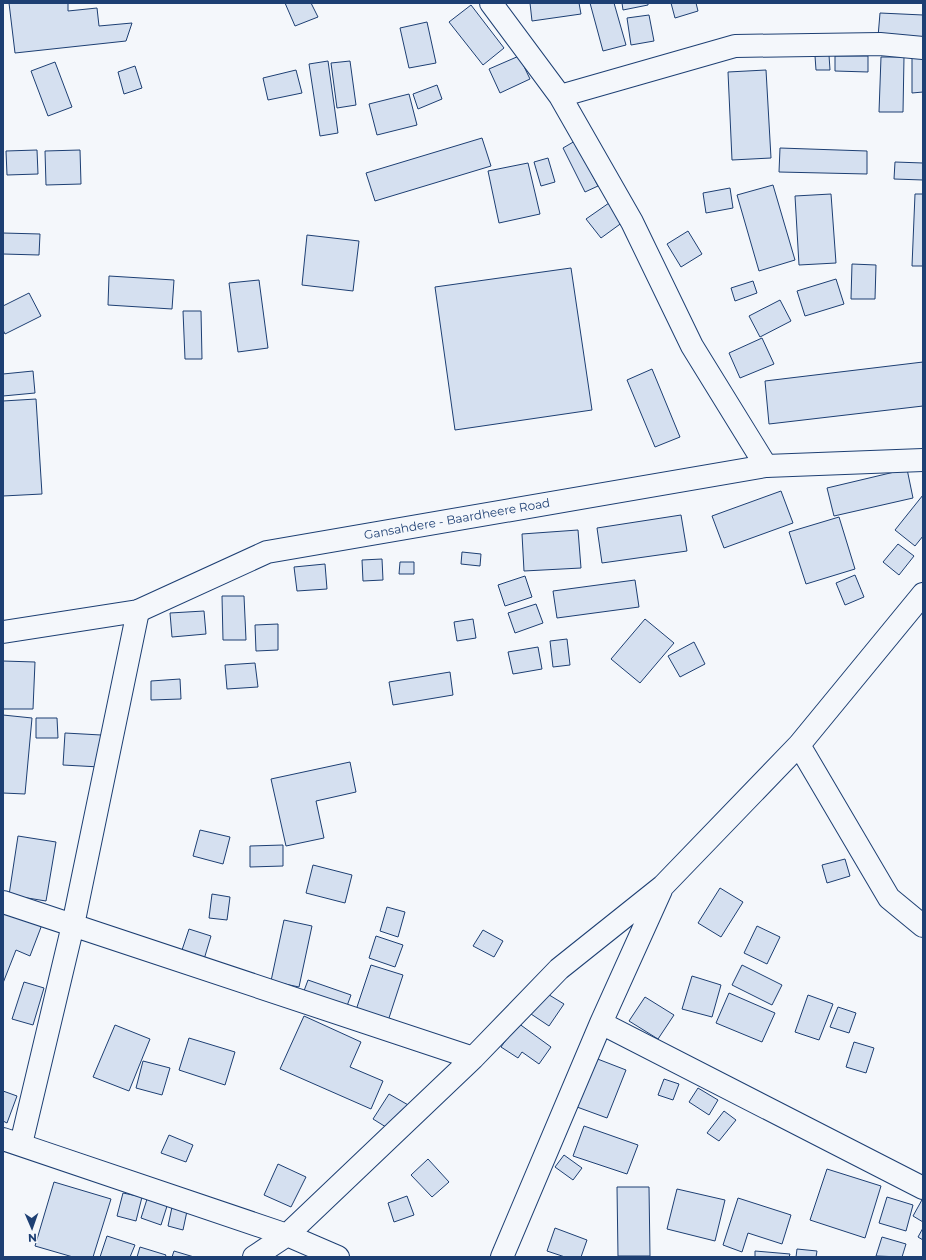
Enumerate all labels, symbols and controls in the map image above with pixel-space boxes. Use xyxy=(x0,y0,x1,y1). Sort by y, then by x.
street label: Gansahdere - Baardheere Road xyxy=(363,495,551,542)
north arrow xyxy=(12,1208,52,1248)
text: N xyxy=(28,1231,37,1245)

